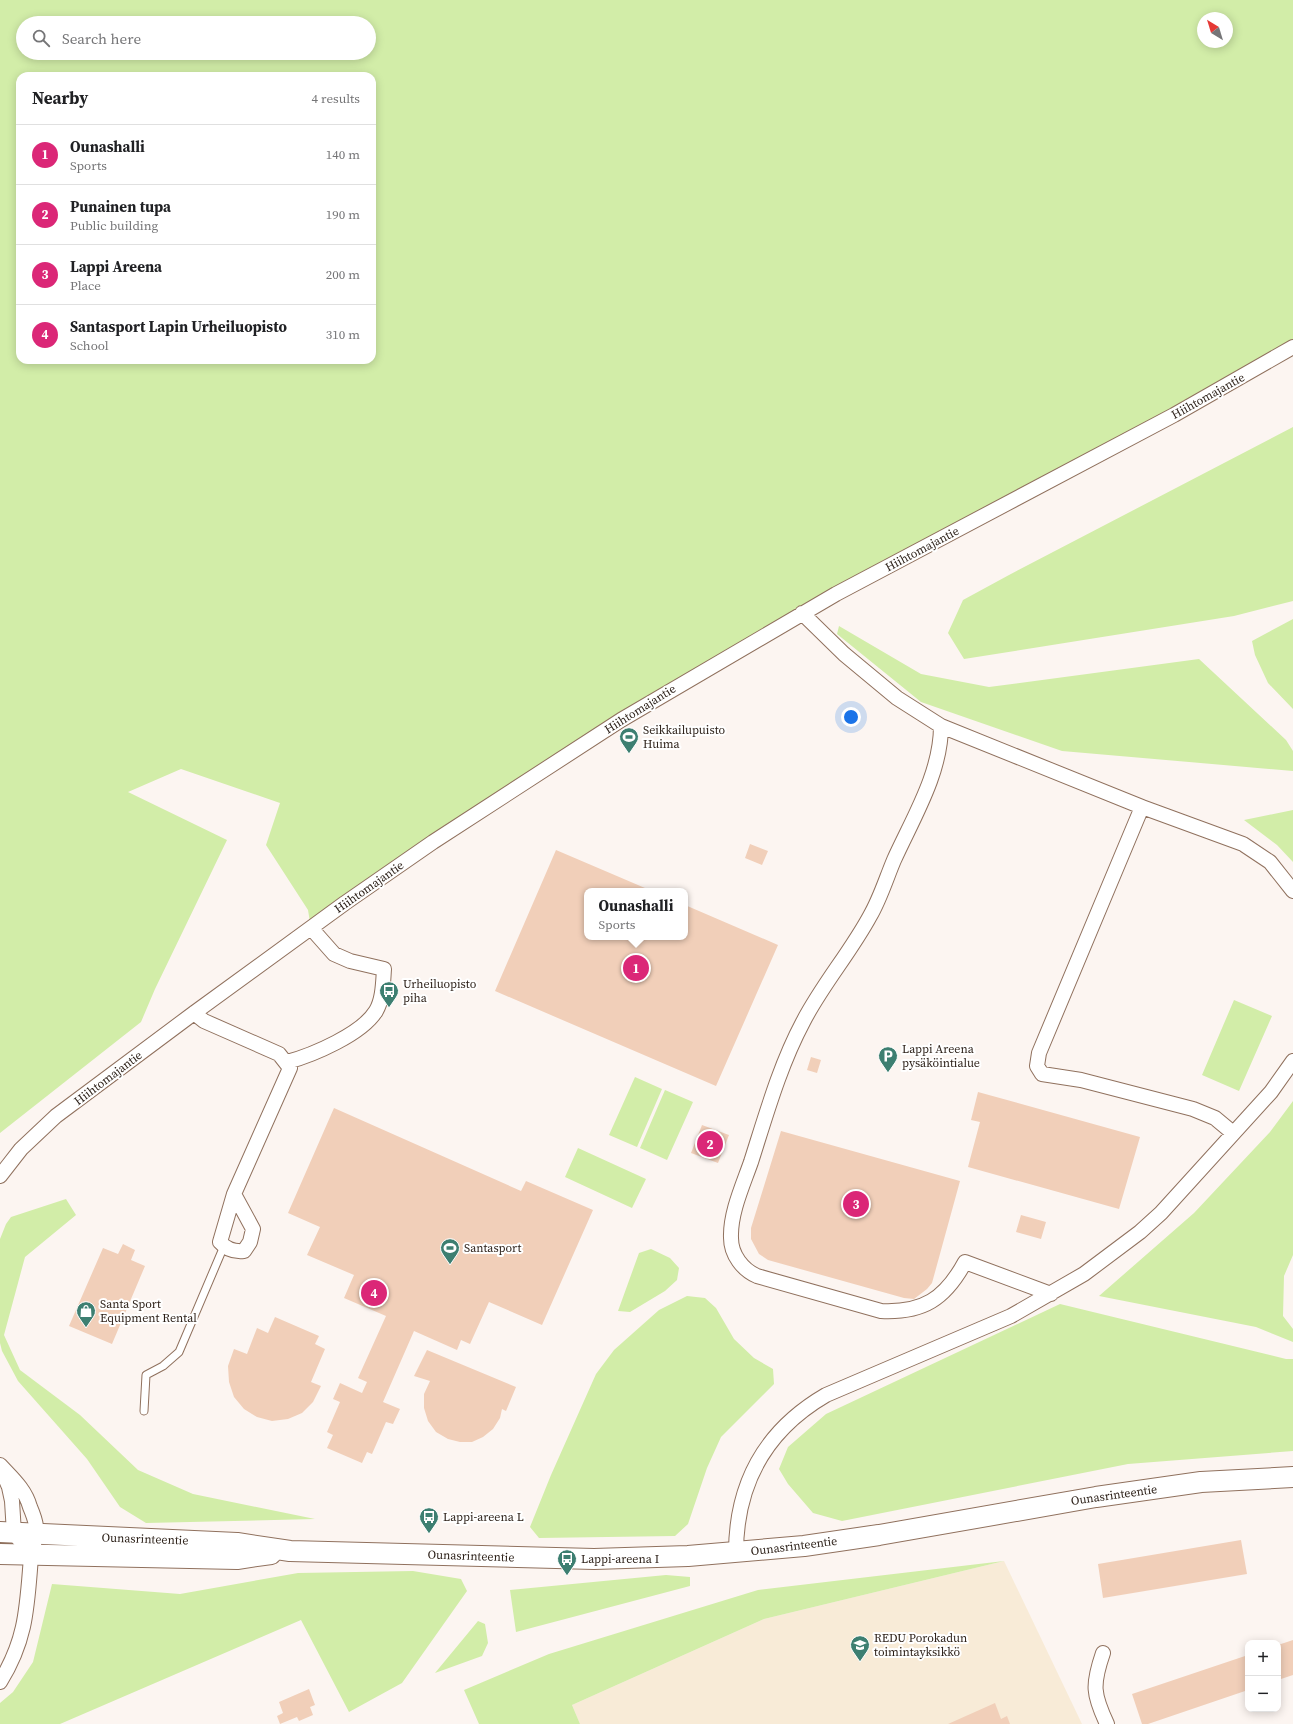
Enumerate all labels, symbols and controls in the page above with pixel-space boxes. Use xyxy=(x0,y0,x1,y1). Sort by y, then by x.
north arrow xyxy=(1197,12,1233,48)
search box xyxy=(16,16,376,60)
icon: search xyxy=(30,27,52,49)
text: Search here xyxy=(62,28,141,49)
text: Nearby xyxy=(32,86,88,110)
text: 4 results xyxy=(312,90,360,107)
text: Ounashalli xyxy=(70,136,145,157)
text: 1 xyxy=(41,146,49,163)
text: 140 m xyxy=(326,146,360,163)
text: Sports xyxy=(70,157,107,174)
text: Punainen tupa xyxy=(70,196,171,217)
text: 2 xyxy=(41,206,49,223)
text: 190 m xyxy=(326,206,360,223)
text: Public building xyxy=(70,217,158,234)
text: Lappi Areena xyxy=(70,256,162,277)
text: 3 xyxy=(41,266,49,283)
text: 200 m xyxy=(326,266,360,283)
text: Place xyxy=(70,277,101,294)
text: Santasport Lapin Urheiluopisto xyxy=(70,316,287,337)
text: 4 xyxy=(41,326,49,343)
text: 310 m xyxy=(326,326,360,343)
text: School xyxy=(70,337,109,354)
street label: Hiihtomajantie xyxy=(1169,369,1247,423)
street label: Hiihtomajantie xyxy=(882,523,962,575)
street label: Hiihtomajantie xyxy=(601,681,679,737)
your location xyxy=(841,707,861,727)
place label: Seikkailupuisto Huima xyxy=(643,722,726,752)
sports icon: Seikkailupuisto Huima xyxy=(618,726,640,754)
street label: Hiihtomajantie xyxy=(331,857,407,917)
popup xyxy=(584,888,688,940)
text: Ounashalli xyxy=(599,895,673,916)
text: Sports xyxy=(599,916,635,933)
pin: 1 xyxy=(623,953,649,983)
place label: Urheiluopisto piha xyxy=(403,976,477,1006)
bus stop icon: Urheiluopisto piha xyxy=(378,980,400,1008)
place label: Lappi Areena pysäköintialue xyxy=(902,1041,980,1071)
parking icon: Lappi Areena pysäköintialue xyxy=(877,1045,899,1073)
street label: Hiihtomajantie xyxy=(71,1047,145,1109)
pin: 2 xyxy=(697,1129,723,1159)
pin: 3 xyxy=(843,1189,869,1219)
sports icon: Santasport xyxy=(439,1237,461,1265)
place label: Santasport xyxy=(464,1240,521,1256)
pin: 4 xyxy=(361,1278,387,1308)
place label: Santa Sport Equipment Rental xyxy=(100,1296,197,1326)
shop icon: Santa Sport Equipment Rental xyxy=(75,1300,97,1328)
street label: Ounasrinteentie xyxy=(1070,1481,1158,1509)
bus stop icon: Lappi-areena L xyxy=(418,1506,440,1534)
place label: Lappi-areena L xyxy=(443,1509,524,1525)
street label: Ounasrinteentie xyxy=(101,1529,189,1549)
street label: Ounasrinteentie xyxy=(750,1533,838,1559)
street label: Ounasrinteentie xyxy=(427,1546,515,1566)
bus stop icon: Lappi-areena I xyxy=(556,1548,578,1576)
place label: Lappi-areena I xyxy=(581,1551,659,1567)
place label: REDU Porokadun toimintayksikkö xyxy=(874,1630,967,1660)
school or university icon: REDU Porokadun toimintayksikkö xyxy=(849,1634,871,1662)
map controls xyxy=(1245,1640,1281,1712)
button: + xyxy=(1245,1640,1281,1676)
button: − xyxy=(1245,1676,1281,1712)

